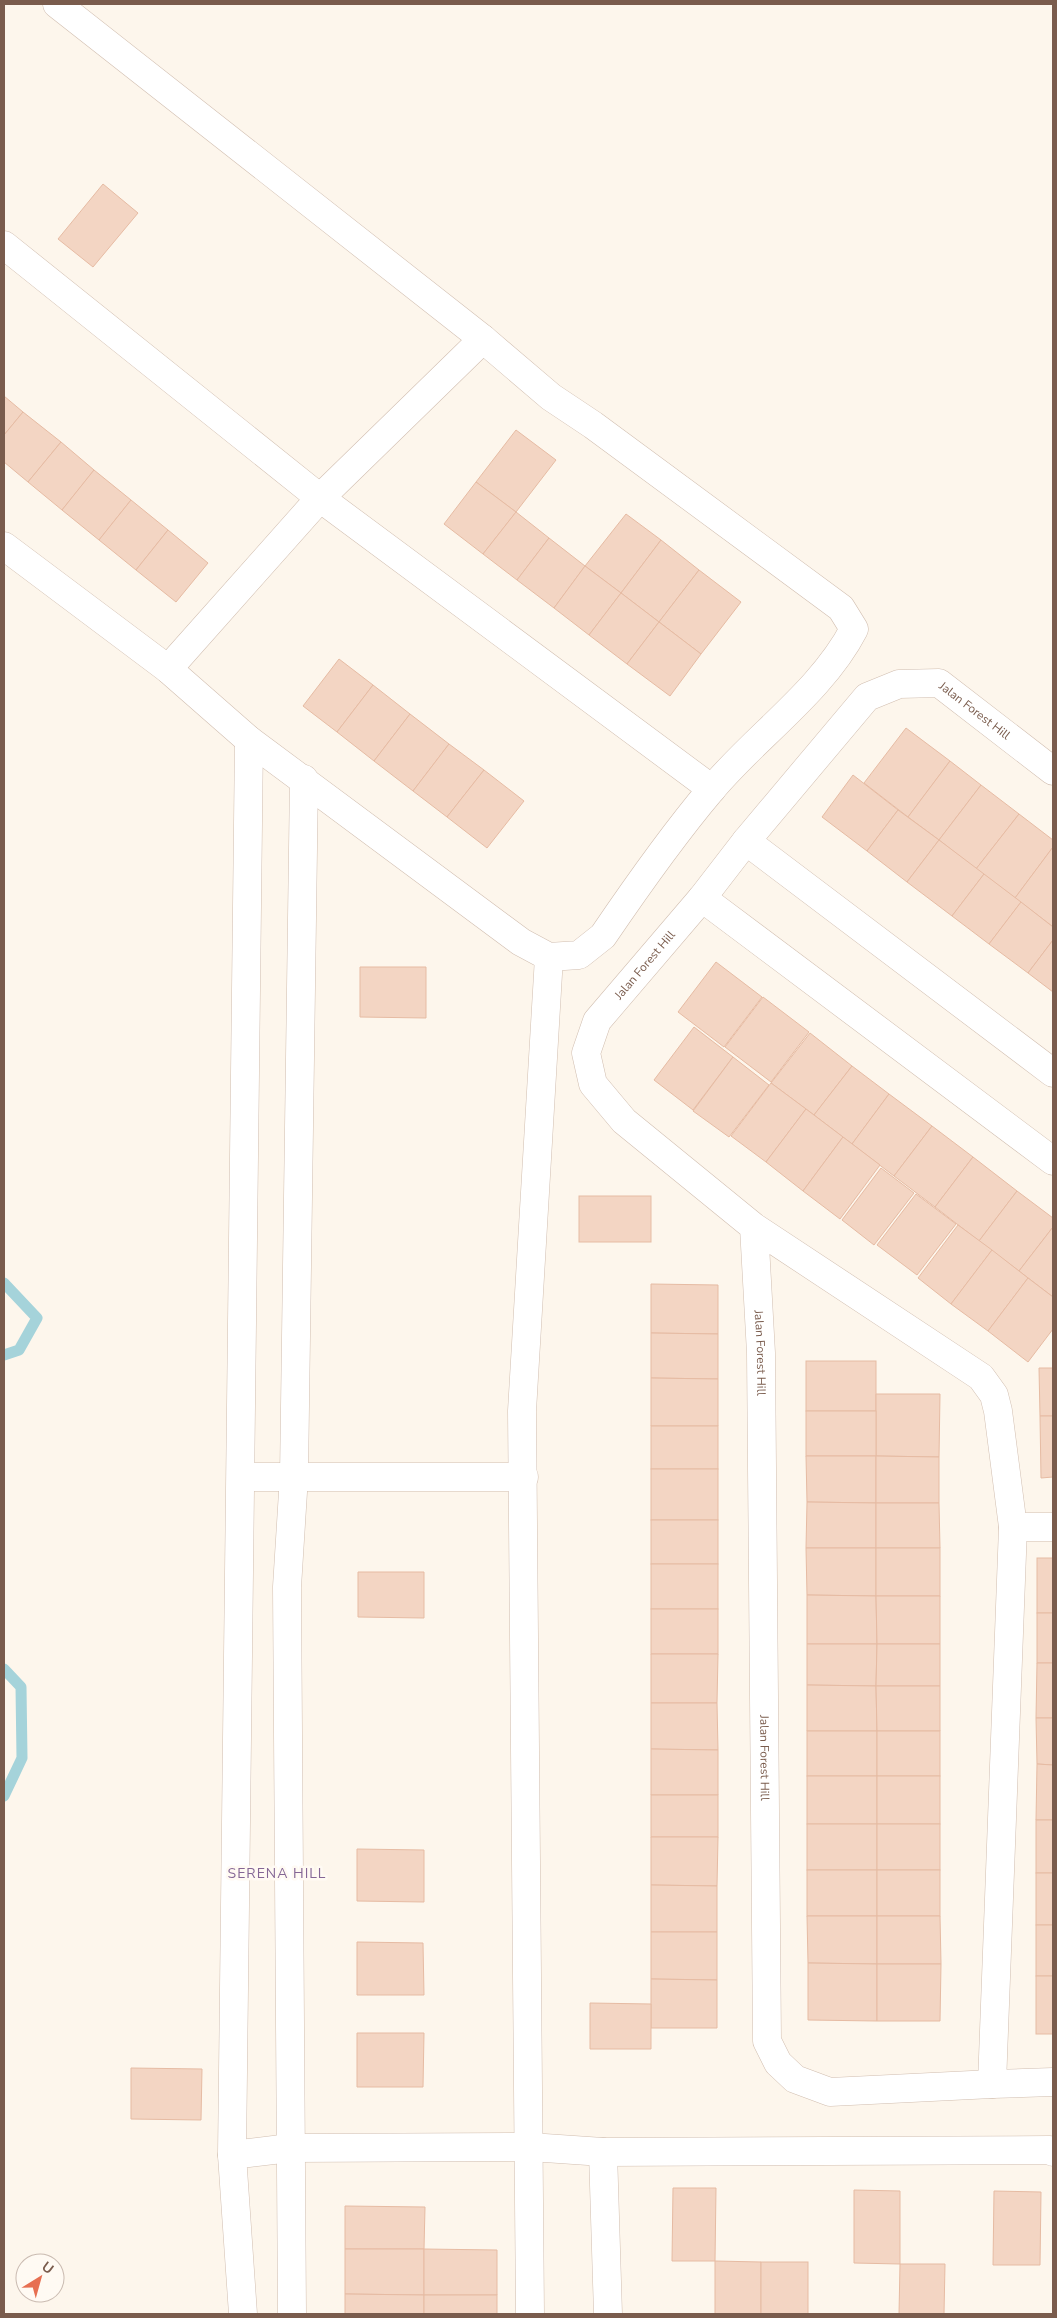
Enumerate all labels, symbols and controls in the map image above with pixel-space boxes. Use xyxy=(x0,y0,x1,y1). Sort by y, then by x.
street label: Jalan Forest Hill xyxy=(935,677,1014,743)
street label: Jalan Forest Hill xyxy=(610,927,679,1004)
street label: Jalan Forest Hill xyxy=(751,1308,769,1396)
street label: Jalan Forest Hill xyxy=(756,1714,773,1801)
district label: SERENA HILL xyxy=(228,1864,326,1883)
north arrow xyxy=(15,2253,65,2303)
text: U xyxy=(38,2257,57,2279)

